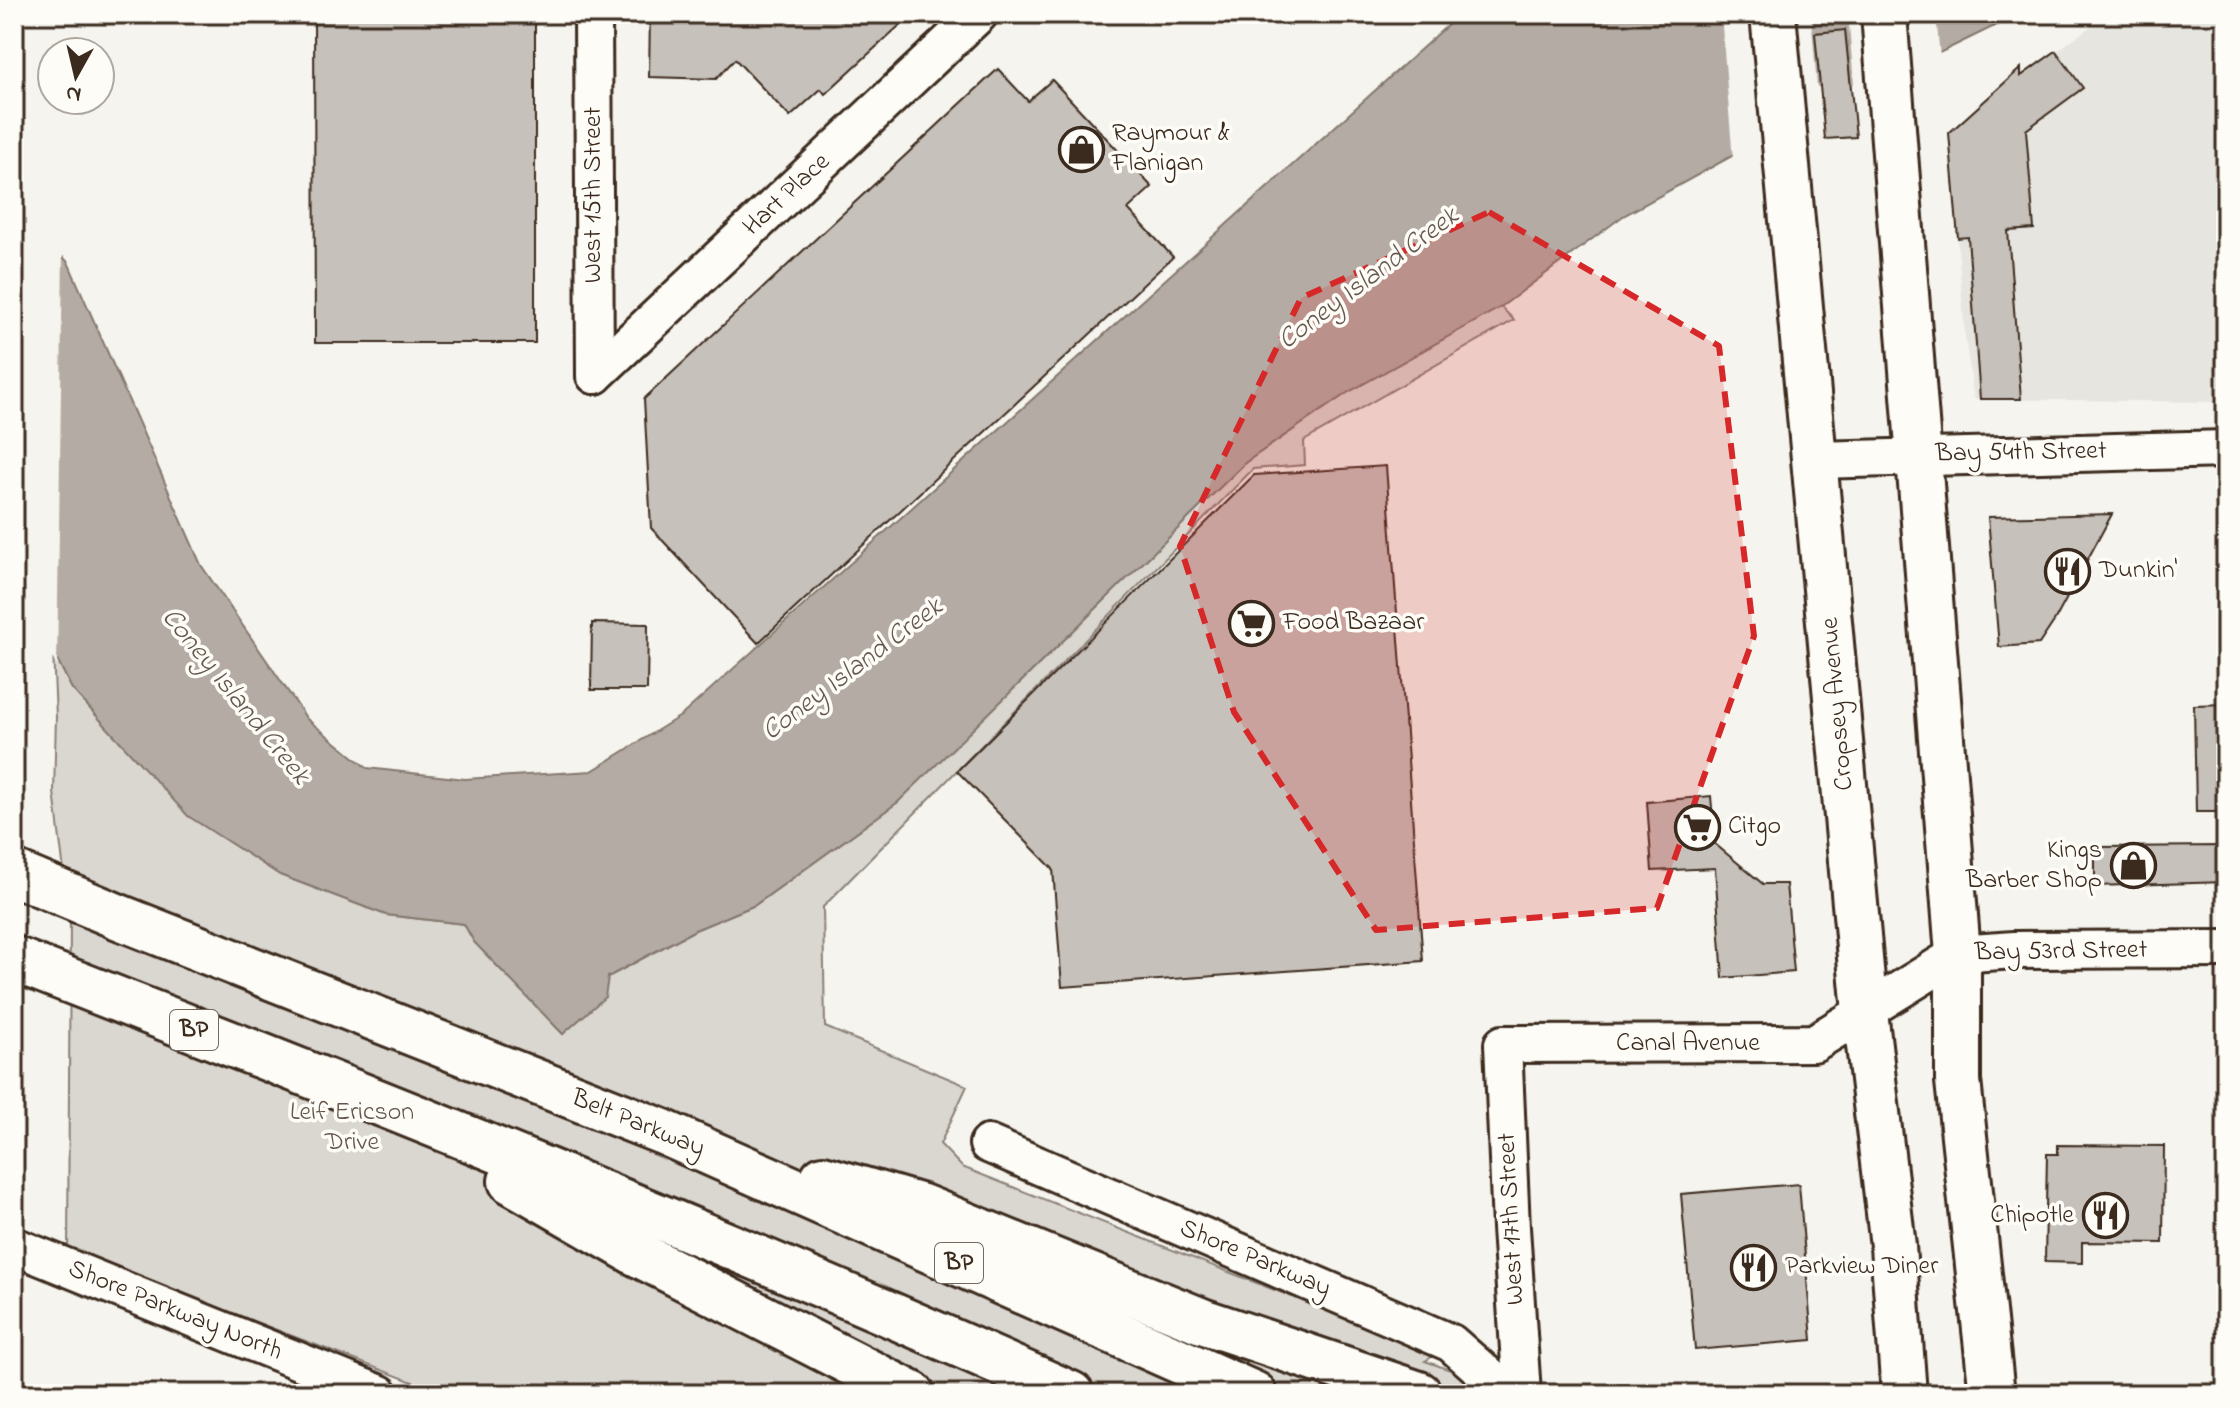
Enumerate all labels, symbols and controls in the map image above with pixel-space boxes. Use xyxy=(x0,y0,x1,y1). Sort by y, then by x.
north arrow xyxy=(36,36,116,116)
text: N xyxy=(64,76,83,110)
street label: West 15th Street xyxy=(575,106,613,283)
place label: Raymour & Flanigan xyxy=(1111,115,1230,183)
shop icon: Raymour & Flanigan xyxy=(1057,125,1105,173)
street label: Hart Place xyxy=(735,144,840,246)
water label: Coney Island Creek xyxy=(1270,196,1470,361)
street label: Bay 54th Street xyxy=(1934,433,2107,474)
restaurant icon: Dunkin' xyxy=(2044,547,2092,595)
place label: Dunkin' xyxy=(2098,552,2178,590)
water label: Coney Island Creek xyxy=(754,587,954,752)
supermarket icon: Food Bazaar xyxy=(1228,599,1276,647)
water label: Coney Island Creek xyxy=(151,600,320,796)
place label: Food Bazaar xyxy=(1282,604,1425,642)
street label: Cropsey Avenue xyxy=(1811,616,1864,792)
supermarket icon: Citgo xyxy=(1673,803,1721,851)
place label: Citgo xyxy=(1728,808,1781,846)
place label: Kings Barber Shop xyxy=(1965,832,2102,900)
shop icon: Kings Barber Shop xyxy=(2109,842,2157,890)
street label: Bay 53rd Street xyxy=(1973,931,2148,973)
road number: BP xyxy=(170,1010,218,1050)
street label: Canal Avenue xyxy=(1616,1025,1760,1063)
street label: Belt Parkway xyxy=(564,1080,711,1168)
park label: Leif Ericson Drive xyxy=(290,1094,414,1162)
street label: West 17th Street xyxy=(1489,1132,1535,1306)
restaurant icon: Chipotle xyxy=(2081,1192,2129,1240)
place label: Chipotle xyxy=(1990,1197,2074,1235)
street label: Shore Parkway xyxy=(1173,1210,1337,1308)
road number: BP xyxy=(935,1243,983,1283)
restaurant icon: Parkview Diner xyxy=(1730,1243,1778,1291)
place label: Parkview Diner xyxy=(1785,1248,1939,1286)
street label: Shore Parkway North xyxy=(62,1251,288,1371)

